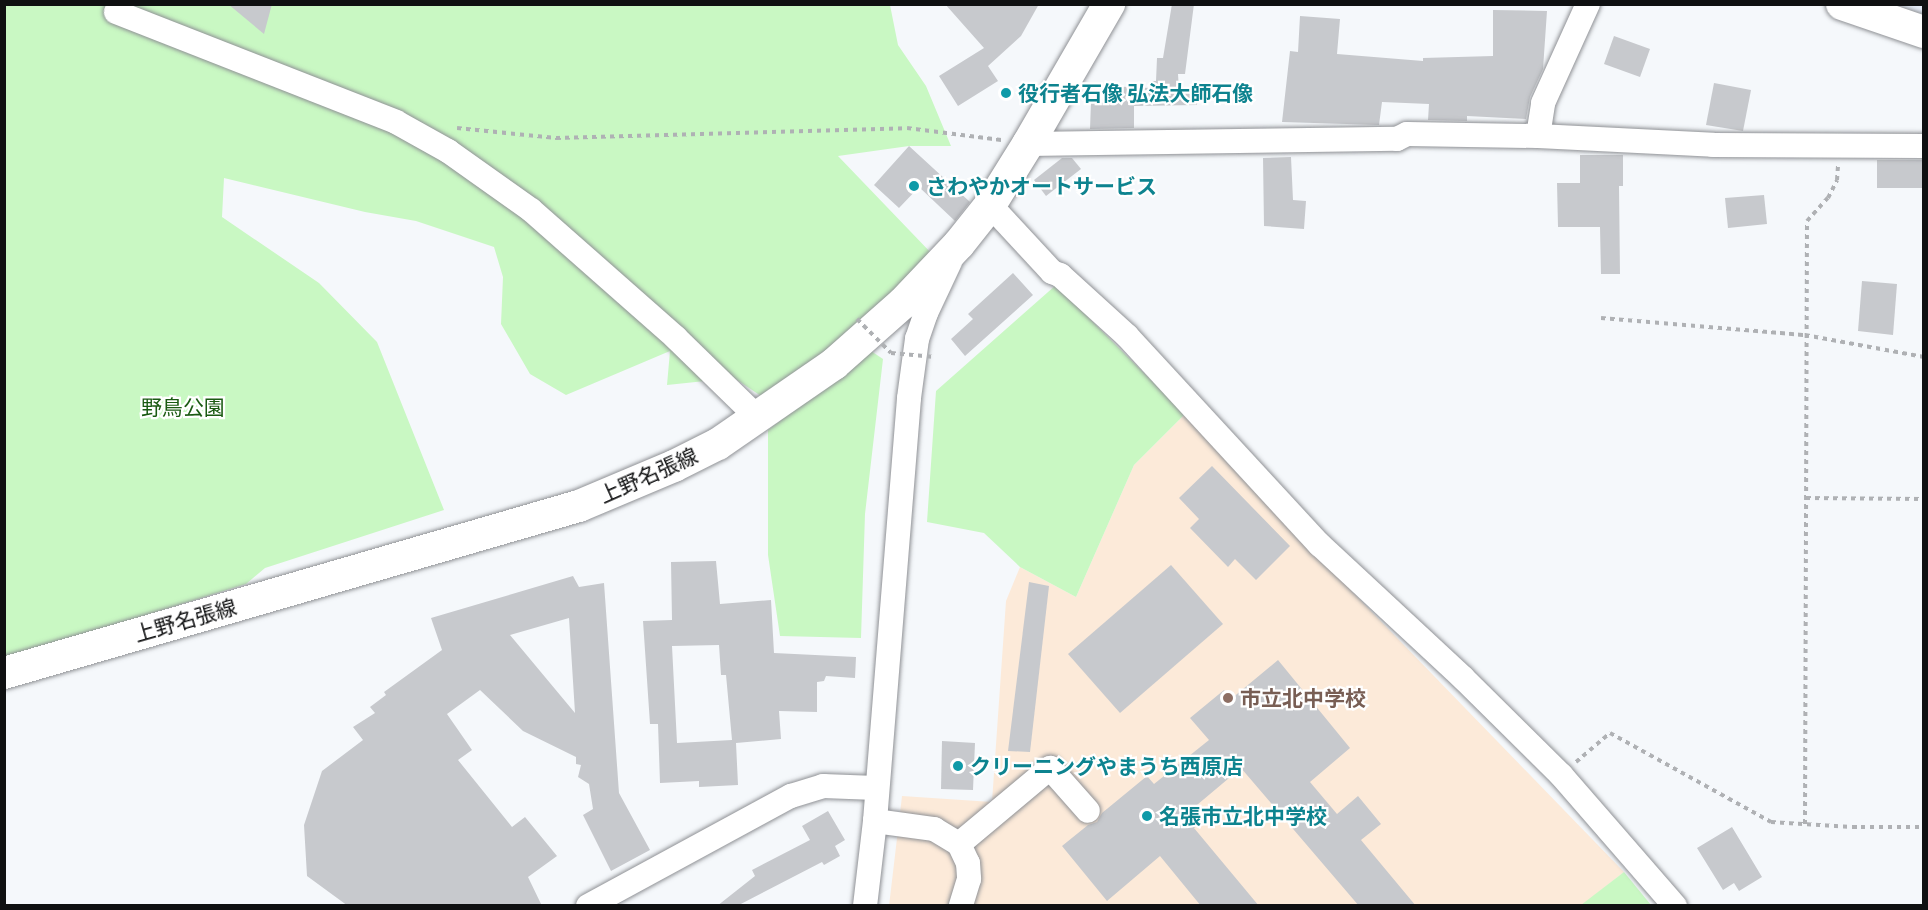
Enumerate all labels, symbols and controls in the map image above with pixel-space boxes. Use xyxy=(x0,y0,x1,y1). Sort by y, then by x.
place label: 役行者石像 弘法大師石像 xyxy=(1018,80,1253,106)
marker: 役行者石像 弘法大師石像 xyxy=(999,86,1013,100)
place label: さわやかオートサービス xyxy=(926,173,1157,199)
marker: さわやかオートサービス xyxy=(907,179,921,193)
park label: 野鳥公園 xyxy=(141,394,225,420)
street label: 上野名張線 xyxy=(595,442,701,508)
street label: 上野名張線 xyxy=(131,593,239,647)
place label: 市立北中学校 xyxy=(1240,685,1366,711)
marker: 市立北中学校 xyxy=(1221,691,1235,705)
place label: クリーニングやまうち西原店 xyxy=(970,753,1243,779)
marker: クリーニングやまうち西原店 xyxy=(951,759,965,773)
place label: 名張市立北中学校 xyxy=(1159,803,1327,829)
marker: 名張市立北中学校 xyxy=(1140,809,1154,823)

